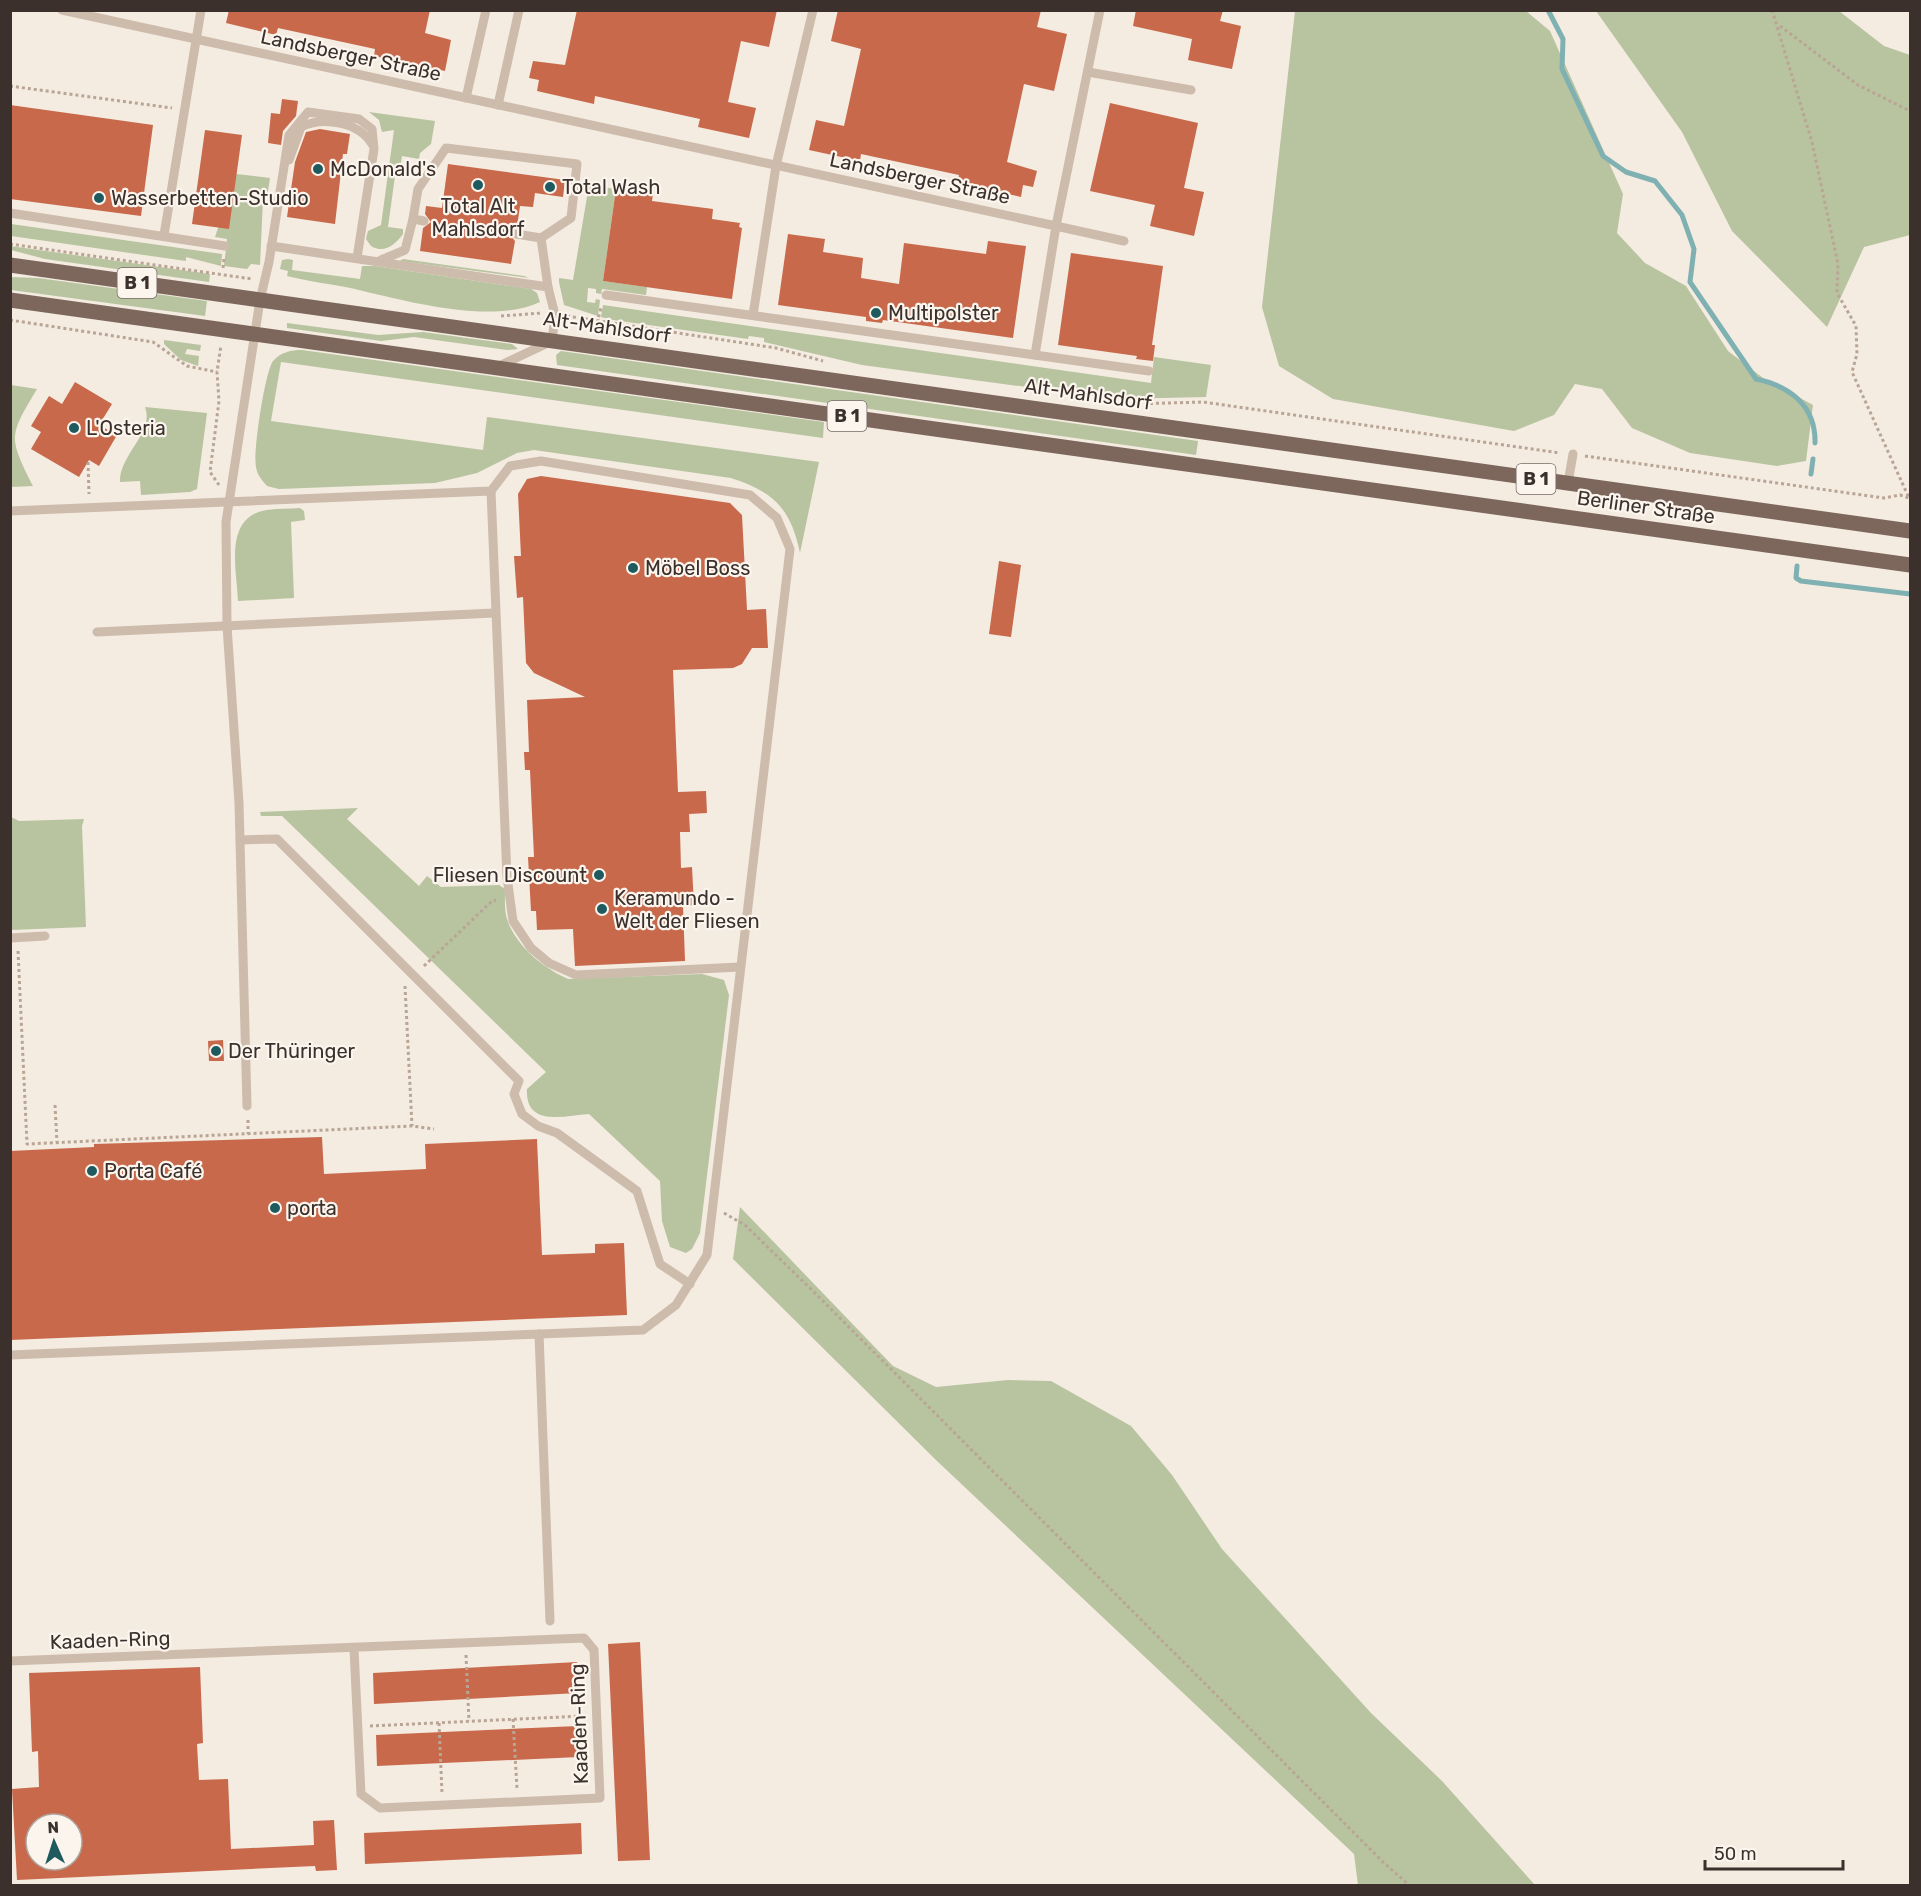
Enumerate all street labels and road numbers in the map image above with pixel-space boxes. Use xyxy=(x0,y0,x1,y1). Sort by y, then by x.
street label: Landsberger Straße xyxy=(259,24,443,86)
street label: Landsberger Straße xyxy=(828,147,1012,209)
road number: B 1 xyxy=(118,268,156,298)
street label: Alt-Mahlsdorf xyxy=(542,306,672,348)
street label: Alt-Mahlsdorf xyxy=(1023,373,1153,415)
road number: B 1 xyxy=(828,401,866,431)
road number: B 1 xyxy=(1516,464,1556,494)
street label: Berliner Straße xyxy=(1576,485,1716,529)
street label: Kaaden-Ring xyxy=(49,1626,171,1654)
street label: Kaaden-Ring xyxy=(565,1663,593,1785)

